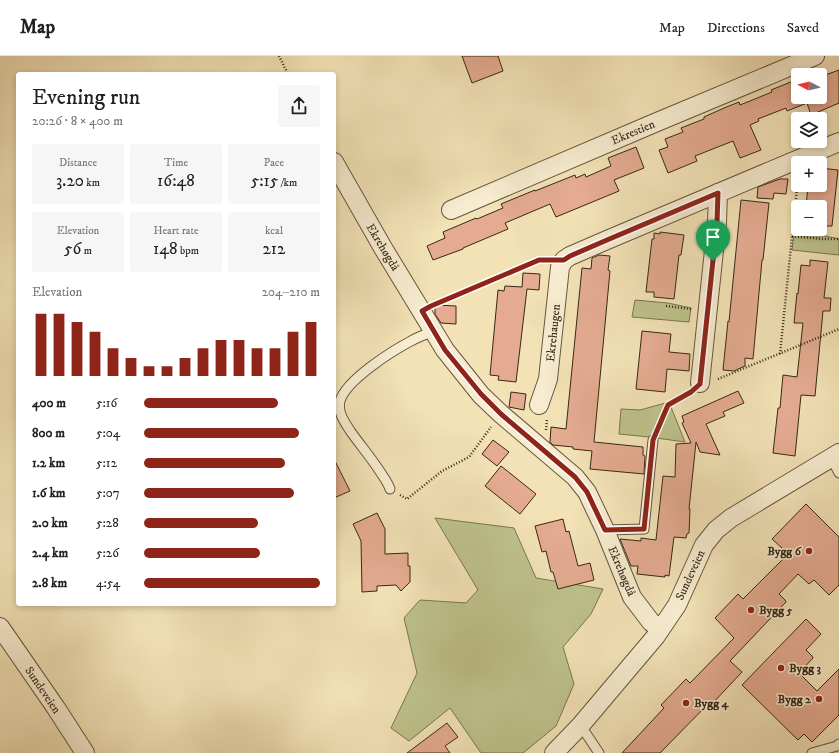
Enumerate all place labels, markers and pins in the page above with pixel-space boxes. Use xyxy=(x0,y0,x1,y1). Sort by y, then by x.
pin xyxy=(696,220,730,261)
place label: Bygg 6 xyxy=(767,544,802,559)
marker: Bygg 6 xyxy=(804,546,814,556)
place label: Bygg 5 xyxy=(759,603,793,618)
marker: Bygg 5 xyxy=(746,605,756,615)
place label: Bygg 3 xyxy=(789,661,822,676)
marker: Bygg 3 xyxy=(776,663,786,673)
place label: Bygg 2 xyxy=(778,692,812,707)
marker: Bygg 2 xyxy=(814,694,824,704)
place label: Bygg 4 xyxy=(694,696,730,711)
marker: Bygg 4 xyxy=(681,698,691,708)

